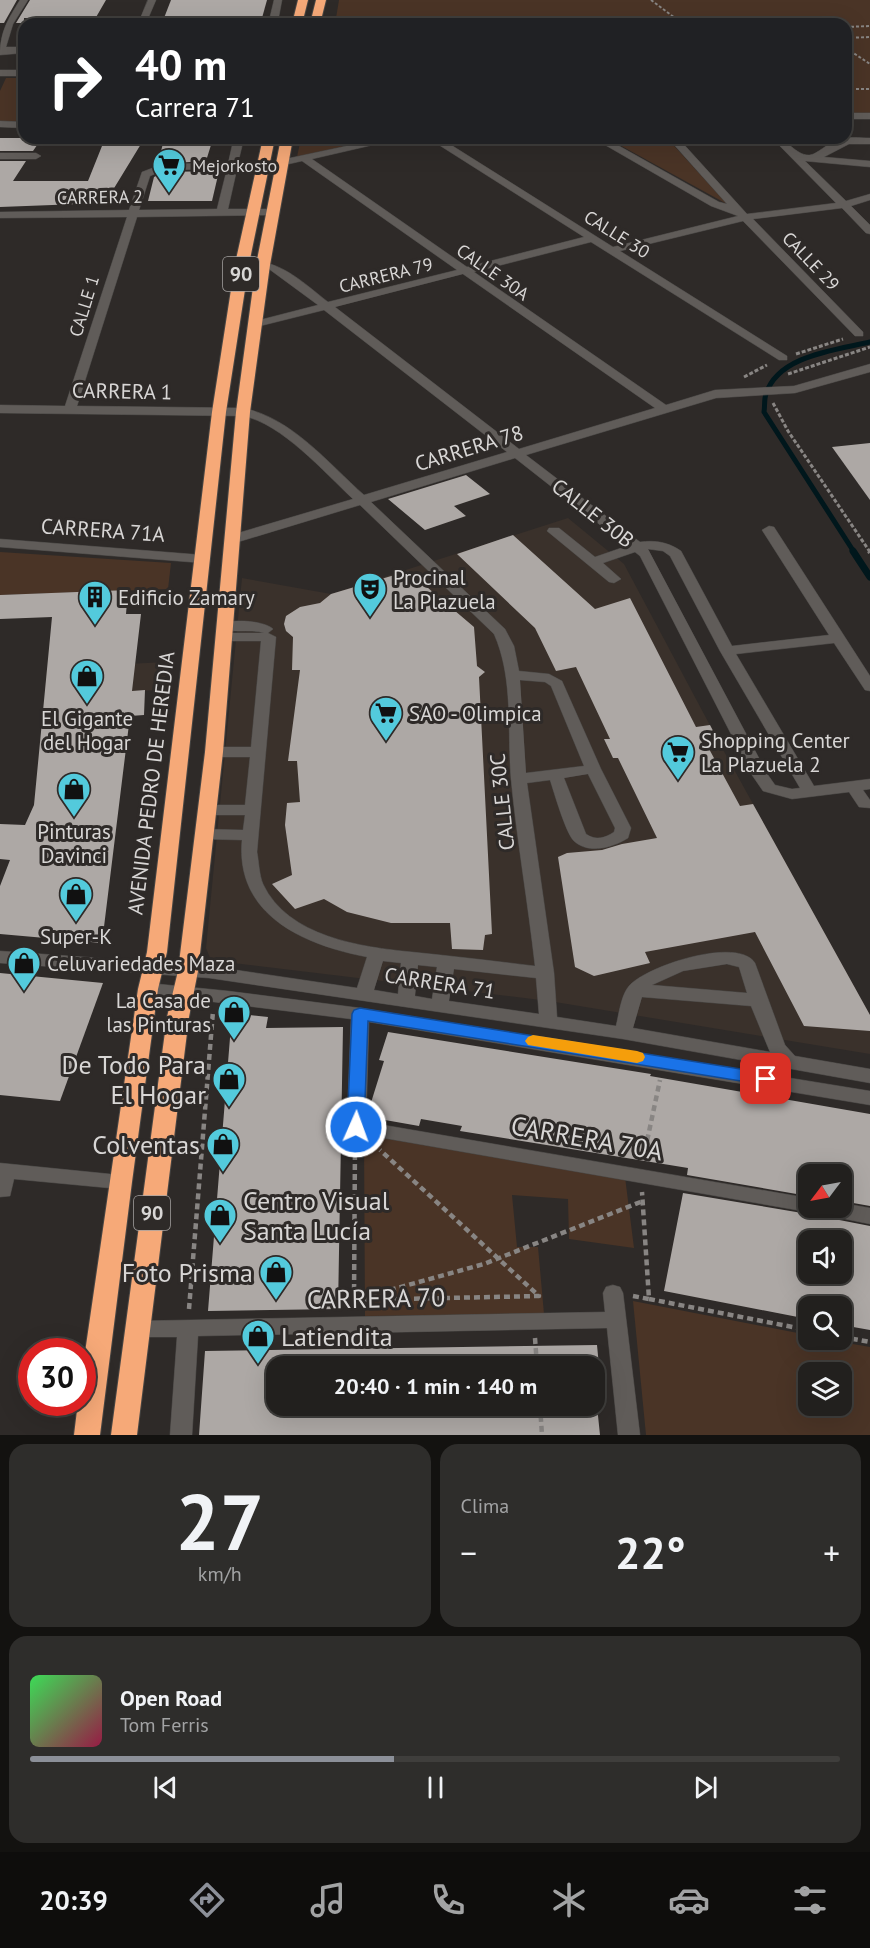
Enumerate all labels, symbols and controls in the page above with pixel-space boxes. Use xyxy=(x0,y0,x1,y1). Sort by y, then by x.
text: 40 m xyxy=(135,37,227,92)
icon: right xyxy=(36,42,114,120)
text: Carrera 71 xyxy=(135,90,255,124)
supermarket icon: Mejorkosto xyxy=(151,147,187,194)
place label: Mejorkosto xyxy=(192,154,277,177)
street label: CARRERA 2 xyxy=(57,185,143,209)
street label: CALLE 30 xyxy=(580,205,654,263)
street label: CALLE 29 xyxy=(777,227,845,295)
street label: CALLE 30A xyxy=(452,239,534,306)
street label: CARRERA 79 xyxy=(337,252,435,298)
road number: 90 xyxy=(223,257,259,291)
street label: CALLE 1 xyxy=(64,272,104,340)
street label: CARRERA 1 xyxy=(72,377,172,405)
street label: CARRERA 78 xyxy=(412,419,526,477)
street label: CALLE 30B xyxy=(546,472,640,554)
street label: CARRERA 71A xyxy=(40,512,167,548)
place label: Procinal La Plazuela xyxy=(393,564,496,615)
theatre icon: Procinal La Plazuela xyxy=(352,571,388,618)
building icon: Edificio Zamary xyxy=(77,579,113,626)
place label: Edificio Zamary xyxy=(118,584,255,611)
street label: AVENIDA PEDRO DE HEREDIA xyxy=(121,649,181,916)
shop icon: El Gigante del Hogar xyxy=(69,658,105,705)
supermarket icon: SAO - Olimpica xyxy=(368,695,404,742)
place label: SAO - Olimpica xyxy=(409,700,542,727)
place label: El Gigante del Hogar xyxy=(41,705,133,756)
place label: Shopping Center La Plazuela 2 xyxy=(701,727,850,778)
supermarket icon: Shopping Center La Plazuela 2 xyxy=(660,734,696,781)
street label: CALLE 30C xyxy=(483,752,521,852)
shop icon: Pinturas Davinci xyxy=(56,771,92,818)
place label: Pinturas Davinci xyxy=(37,818,111,869)
shop icon: Super-K xyxy=(58,876,94,923)
place label: Super-K xyxy=(40,923,112,950)
shop icon: Celuvariedades Maza xyxy=(6,945,42,992)
place label: Celuvariedades Maza xyxy=(47,950,235,977)
street label: CARRERA 71 xyxy=(383,961,497,1005)
place label: La Casa de las Pinturas xyxy=(106,987,211,1038)
shop icon: La Casa de las Pinturas xyxy=(216,994,252,1041)
place label: De Todo Para El Hogar xyxy=(61,1048,206,1111)
pin xyxy=(740,1053,791,1104)
shop icon: De Todo Para El Hogar xyxy=(211,1061,247,1108)
icon: arrive xyxy=(749,1062,782,1095)
position arrow xyxy=(324,1095,388,1159)
street label: CARRERA 70A xyxy=(508,1108,666,1168)
shop icon: Colventas xyxy=(205,1126,241,1173)
place label: Colventas xyxy=(92,1128,200,1161)
north arrow xyxy=(798,1164,852,1218)
map controls xyxy=(798,1164,852,1416)
place label: Centro Visual Santa Lucía xyxy=(243,1184,390,1247)
road number: 90 xyxy=(134,1196,170,1230)
shop icon: Centro Visual Santa Lucía xyxy=(202,1197,238,1244)
button: sound xyxy=(798,1230,852,1284)
shop icon: Foto Prisma xyxy=(258,1254,294,1301)
place label: Foto Prisma xyxy=(122,1256,253,1289)
street label: CARRERA 70 xyxy=(307,1280,445,1316)
button: search xyxy=(798,1296,852,1350)
shop icon: Latiendita xyxy=(240,1318,276,1365)
place label: Latiendita xyxy=(281,1320,393,1353)
speed limit sign: 30 xyxy=(18,1338,96,1416)
button: layers xyxy=(798,1362,852,1416)
text: 20:40 · 1 min · 140 m xyxy=(334,1372,537,1400)
text: 27 xyxy=(176,1471,264,1572)
text: Clima xyxy=(461,1493,509,1519)
text: 22° xyxy=(615,1523,686,1581)
text: − xyxy=(461,1531,477,1574)
text: + xyxy=(823,1531,840,1574)
text: km/h xyxy=(198,1561,242,1587)
text: Open Road xyxy=(120,1684,222,1712)
text: Tom Ferris xyxy=(120,1712,209,1738)
icon: previous xyxy=(149,1771,182,1804)
icon: pause xyxy=(419,1771,452,1804)
icon: next xyxy=(689,1771,722,1804)
icon: directions xyxy=(186,1879,228,1921)
icon: music xyxy=(307,1879,349,1921)
icon: phone xyxy=(427,1879,469,1921)
icon: climate xyxy=(548,1879,590,1921)
icon: car xyxy=(668,1879,710,1921)
icon: filters xyxy=(789,1879,831,1921)
text: 20:39 xyxy=(39,1883,108,1917)

